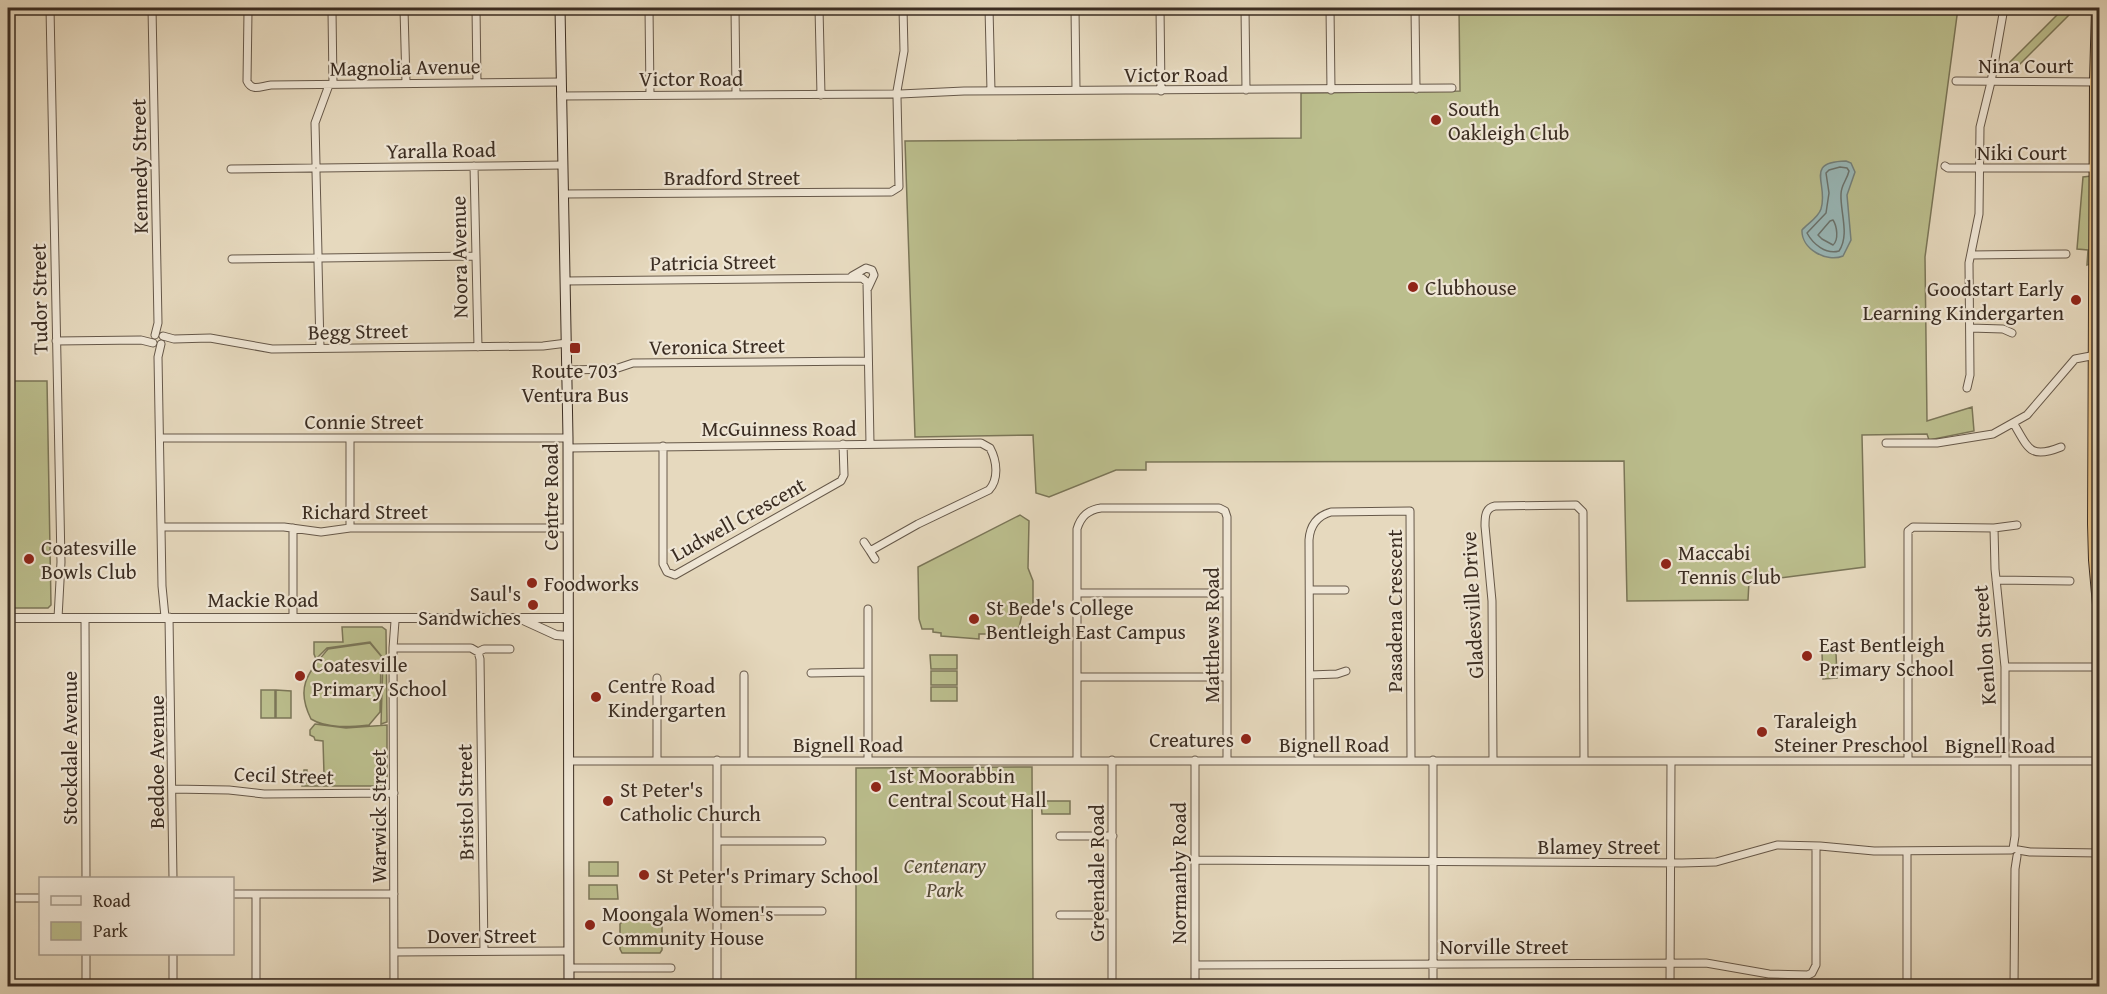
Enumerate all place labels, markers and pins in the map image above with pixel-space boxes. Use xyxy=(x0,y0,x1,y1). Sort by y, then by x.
place label: South Oakleigh Club xyxy=(1448,93,1569,148)
marker: South Oakleigh Club xyxy=(1429,113,1443,127)
place label: Clubhouse xyxy=(1425,272,1517,303)
place label: Goodstart Early Learning Kindergarten xyxy=(1863,273,2065,328)
marker: Clubhouse xyxy=(1406,280,1420,294)
marker: Goodstart Early Learning Kindergarten xyxy=(2069,293,2083,307)
marker: Route 703 Ventura Bus xyxy=(568,341,582,355)
place label: Route 703 Ventura Bus xyxy=(521,355,629,410)
place label: Coatesville Bowls Club xyxy=(41,532,137,587)
place label: Maccabi Tennis Club xyxy=(1678,537,1781,592)
marker: Coatesville Bowls Club xyxy=(22,552,36,566)
marker: Maccabi Tennis Club xyxy=(1659,557,1673,571)
place label: Foodworks xyxy=(544,568,639,599)
marker: Foodworks xyxy=(525,576,539,590)
place label: Saul's Sandwiches xyxy=(418,578,521,633)
place label: St Bede's College Bentleigh East Campus xyxy=(986,592,1186,647)
marker: Saul's Sandwiches xyxy=(526,598,540,612)
marker: St Bede's College Bentleigh East Campus xyxy=(967,612,981,626)
place label: East Bentleigh Primary School xyxy=(1819,629,1954,684)
place label: Coatesville Primary School xyxy=(312,649,447,704)
marker: East Bentleigh Primary School xyxy=(1800,649,1814,663)
marker: Coatesville Primary School xyxy=(293,669,307,683)
place label: Centre Road Kindergarten xyxy=(608,670,726,725)
marker: Centre Road Kindergarten xyxy=(589,690,603,704)
place label: Taraleigh Steiner Preschool xyxy=(1774,705,1928,760)
place label: Creatures xyxy=(1149,724,1234,755)
marker: Taraleigh Steiner Preschool xyxy=(1755,725,1769,739)
marker: Creatures xyxy=(1239,732,1253,746)
place label: 1st Moorabbin Central Scout Hall xyxy=(888,760,1047,815)
place label: St Peter's Catholic Church xyxy=(620,774,761,829)
marker: 1st Moorabbin Central Scout Hall xyxy=(869,780,883,794)
marker: St Peter's Catholic Church xyxy=(601,794,615,808)
place label: St Peter's Primary School xyxy=(656,860,879,891)
marker: St Peter's Primary School xyxy=(637,868,651,882)
place label: Moongala Women's Community House xyxy=(602,898,774,953)
marker: Moongala Women's Community House xyxy=(583,918,597,932)

